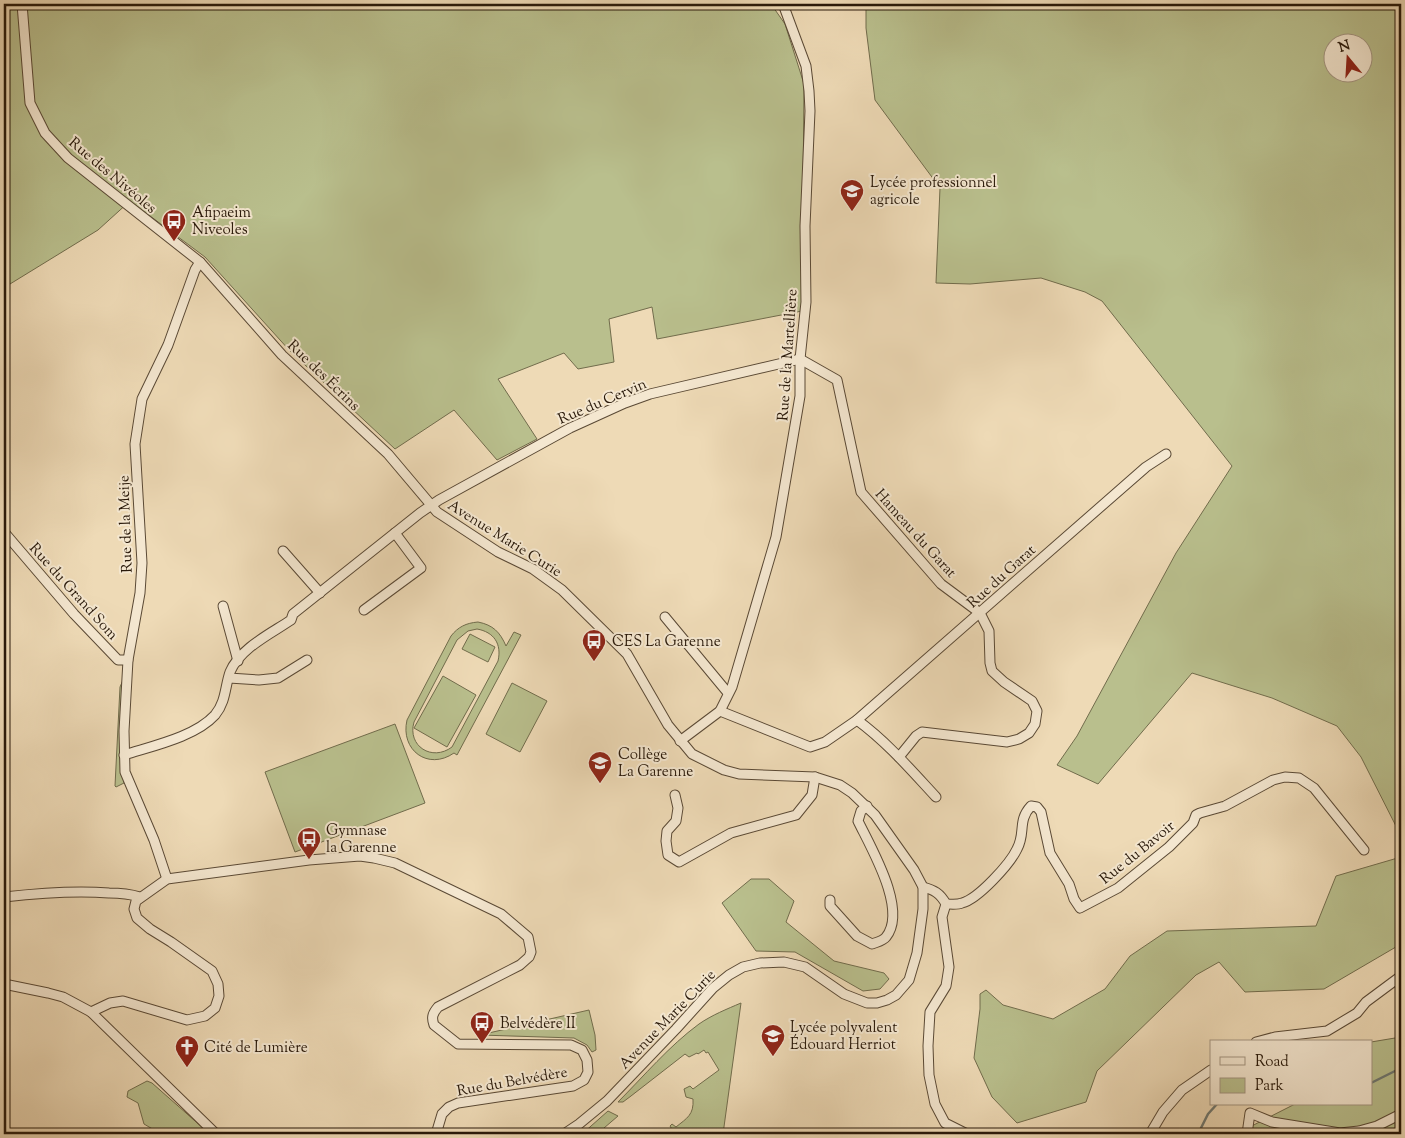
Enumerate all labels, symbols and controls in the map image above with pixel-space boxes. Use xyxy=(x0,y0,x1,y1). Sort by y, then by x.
north arrow xyxy=(1322,32,1372,82)
text: N xyxy=(1336,36,1353,59)
street label: Rue des Nivéoles xyxy=(63,133,161,219)
place label: Lycée professionnel agricole xyxy=(870,173,997,211)
school or university icon: Lycée professionnel agricole xyxy=(839,178,865,212)
place label: Afipaeim Niveoles xyxy=(192,203,252,241)
bus stop icon: Afipaeim Niveoles xyxy=(161,208,187,242)
street label: Rue de la Martellière xyxy=(773,288,804,422)
street label: Rue des Écrins xyxy=(282,335,365,416)
street label: Rue du Cervin xyxy=(555,374,650,431)
street label: Rue de la Meije xyxy=(114,475,139,573)
street label: Hameau du Garat xyxy=(869,485,961,583)
street label: Avenue Marie Curie xyxy=(443,496,565,583)
street label: Rue du Grand Som xyxy=(24,539,123,646)
street label: Rue du Garat xyxy=(963,541,1041,614)
bus stop icon: CES La Garenne xyxy=(581,628,607,662)
place label: CES La Garenne xyxy=(612,632,721,653)
place label: Collège La Garenne xyxy=(618,745,693,783)
school or university icon: Collège La Garenne xyxy=(587,750,613,784)
street label: Rue du Bavoir xyxy=(1096,816,1180,890)
place label: Gymnase la Garenne xyxy=(326,821,396,859)
bus stop icon: Gymnase la Garenne xyxy=(296,826,322,860)
street label: Avenue Marie Curie xyxy=(615,966,721,1074)
bus stop icon: Belvédère II xyxy=(469,1010,495,1044)
place label: Belvédère II xyxy=(500,1014,576,1035)
place label: Lycée polyvalent Édouard Herriot xyxy=(790,1018,897,1056)
school or university icon: Lycée polyvalent Édouard Herriot xyxy=(760,1023,786,1057)
church icon: Cité de Lumière xyxy=(174,1034,200,1068)
place label: Cité de Lumière xyxy=(204,1038,308,1059)
legend xyxy=(1210,1040,1372,1106)
text: Road xyxy=(1255,1052,1289,1073)
street label: Rue du Belvédère xyxy=(455,1062,569,1103)
text: Park xyxy=(1255,1076,1284,1097)

